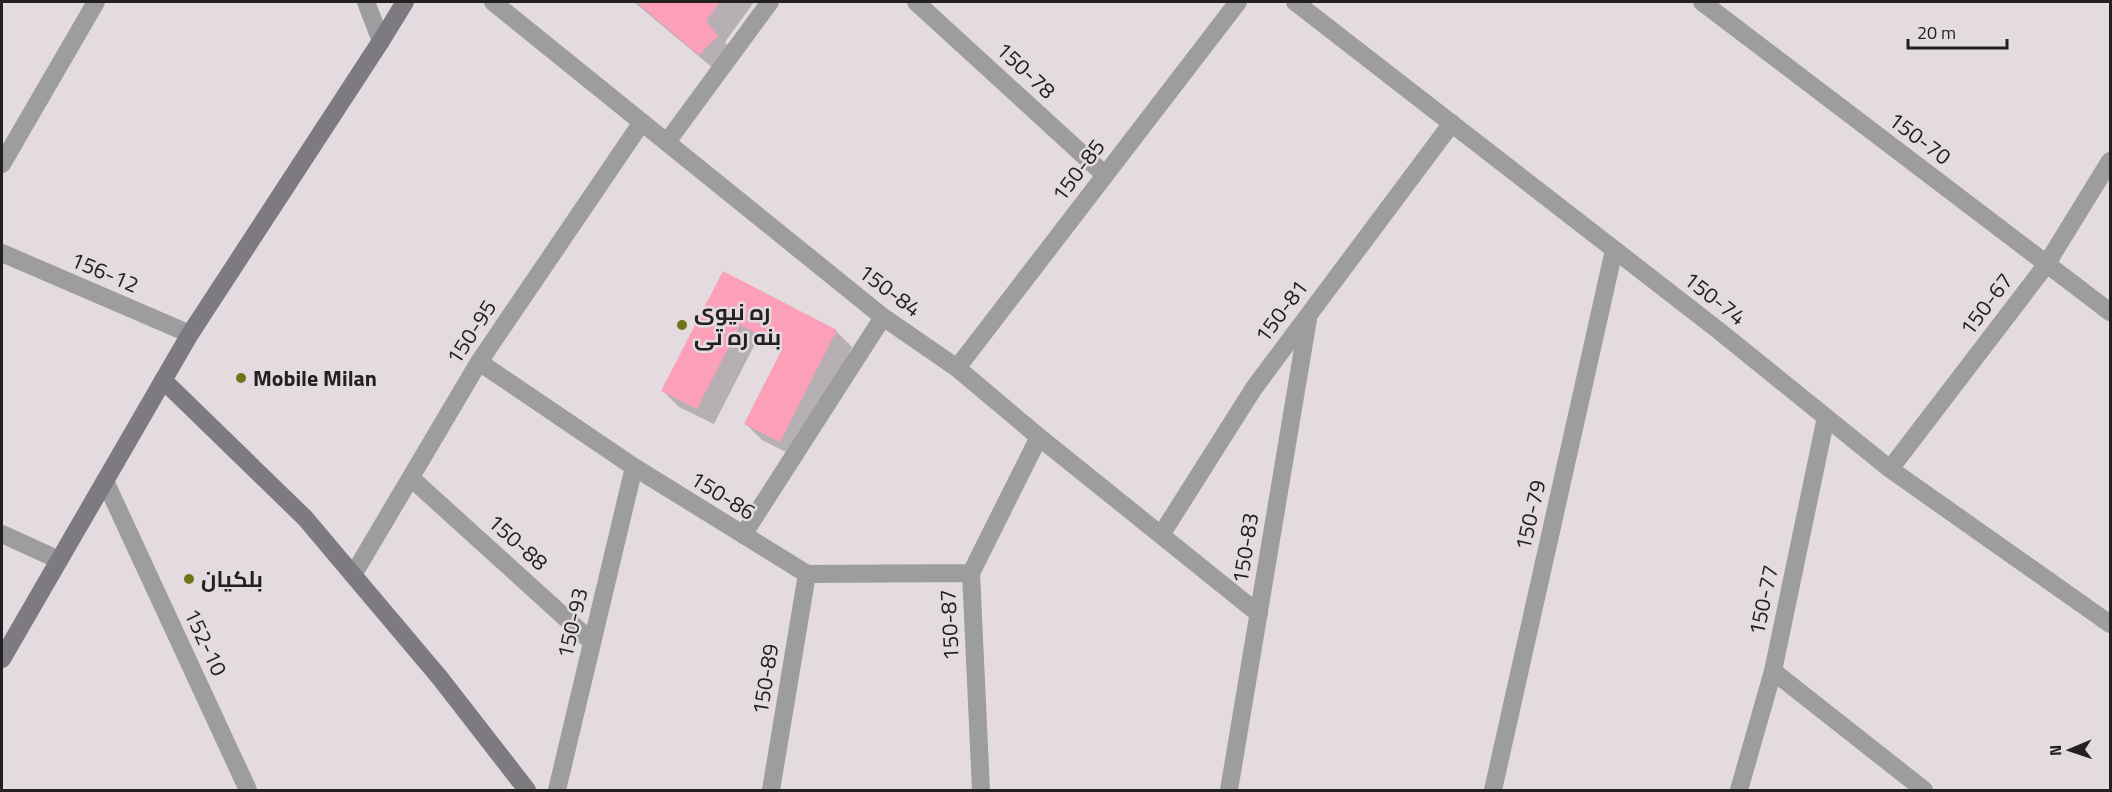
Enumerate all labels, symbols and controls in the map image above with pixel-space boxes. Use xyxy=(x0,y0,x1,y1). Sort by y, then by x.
scale bar xyxy=(1908,12,2007,50)
text: 20 m xyxy=(1917,19,1956,46)
street label: 150-78 xyxy=(988,33,1064,107)
street label: 150-70 xyxy=(1881,103,1959,173)
street label: 150-85 xyxy=(1043,131,1113,209)
street label: 156-12 xyxy=(66,242,144,302)
street label: 150-84 xyxy=(851,255,929,325)
street label: 150-74 xyxy=(1676,263,1754,333)
street label: 150-67 xyxy=(1951,265,2021,343)
street label: 150-81 xyxy=(1246,272,1316,350)
street label: 150-95 xyxy=(437,293,505,371)
place label: ره نیوی بنه ره تی xyxy=(694,295,781,354)
marker: ره نیوی بنه ره تی xyxy=(675,318,689,332)
place label: Mobile Milan xyxy=(253,361,377,395)
marker: Mobile Milan xyxy=(234,371,248,385)
street label: 150-86 xyxy=(684,462,762,528)
street label: 150-79 xyxy=(1505,476,1555,554)
street label: 150-88 xyxy=(480,506,556,578)
street label: 150-83 xyxy=(1223,510,1267,586)
place label: بلكيان xyxy=(201,562,263,596)
street label: 150-77 xyxy=(1739,562,1787,638)
marker: بلكيان xyxy=(182,572,196,586)
street label: 150-93 xyxy=(547,584,597,662)
street label: 150-87 xyxy=(930,589,968,661)
street label: 152-10 xyxy=(176,603,236,681)
street label: 150-89 xyxy=(743,641,787,717)
north arrow xyxy=(2040,720,2100,780)
text: N xyxy=(2043,745,2067,756)

